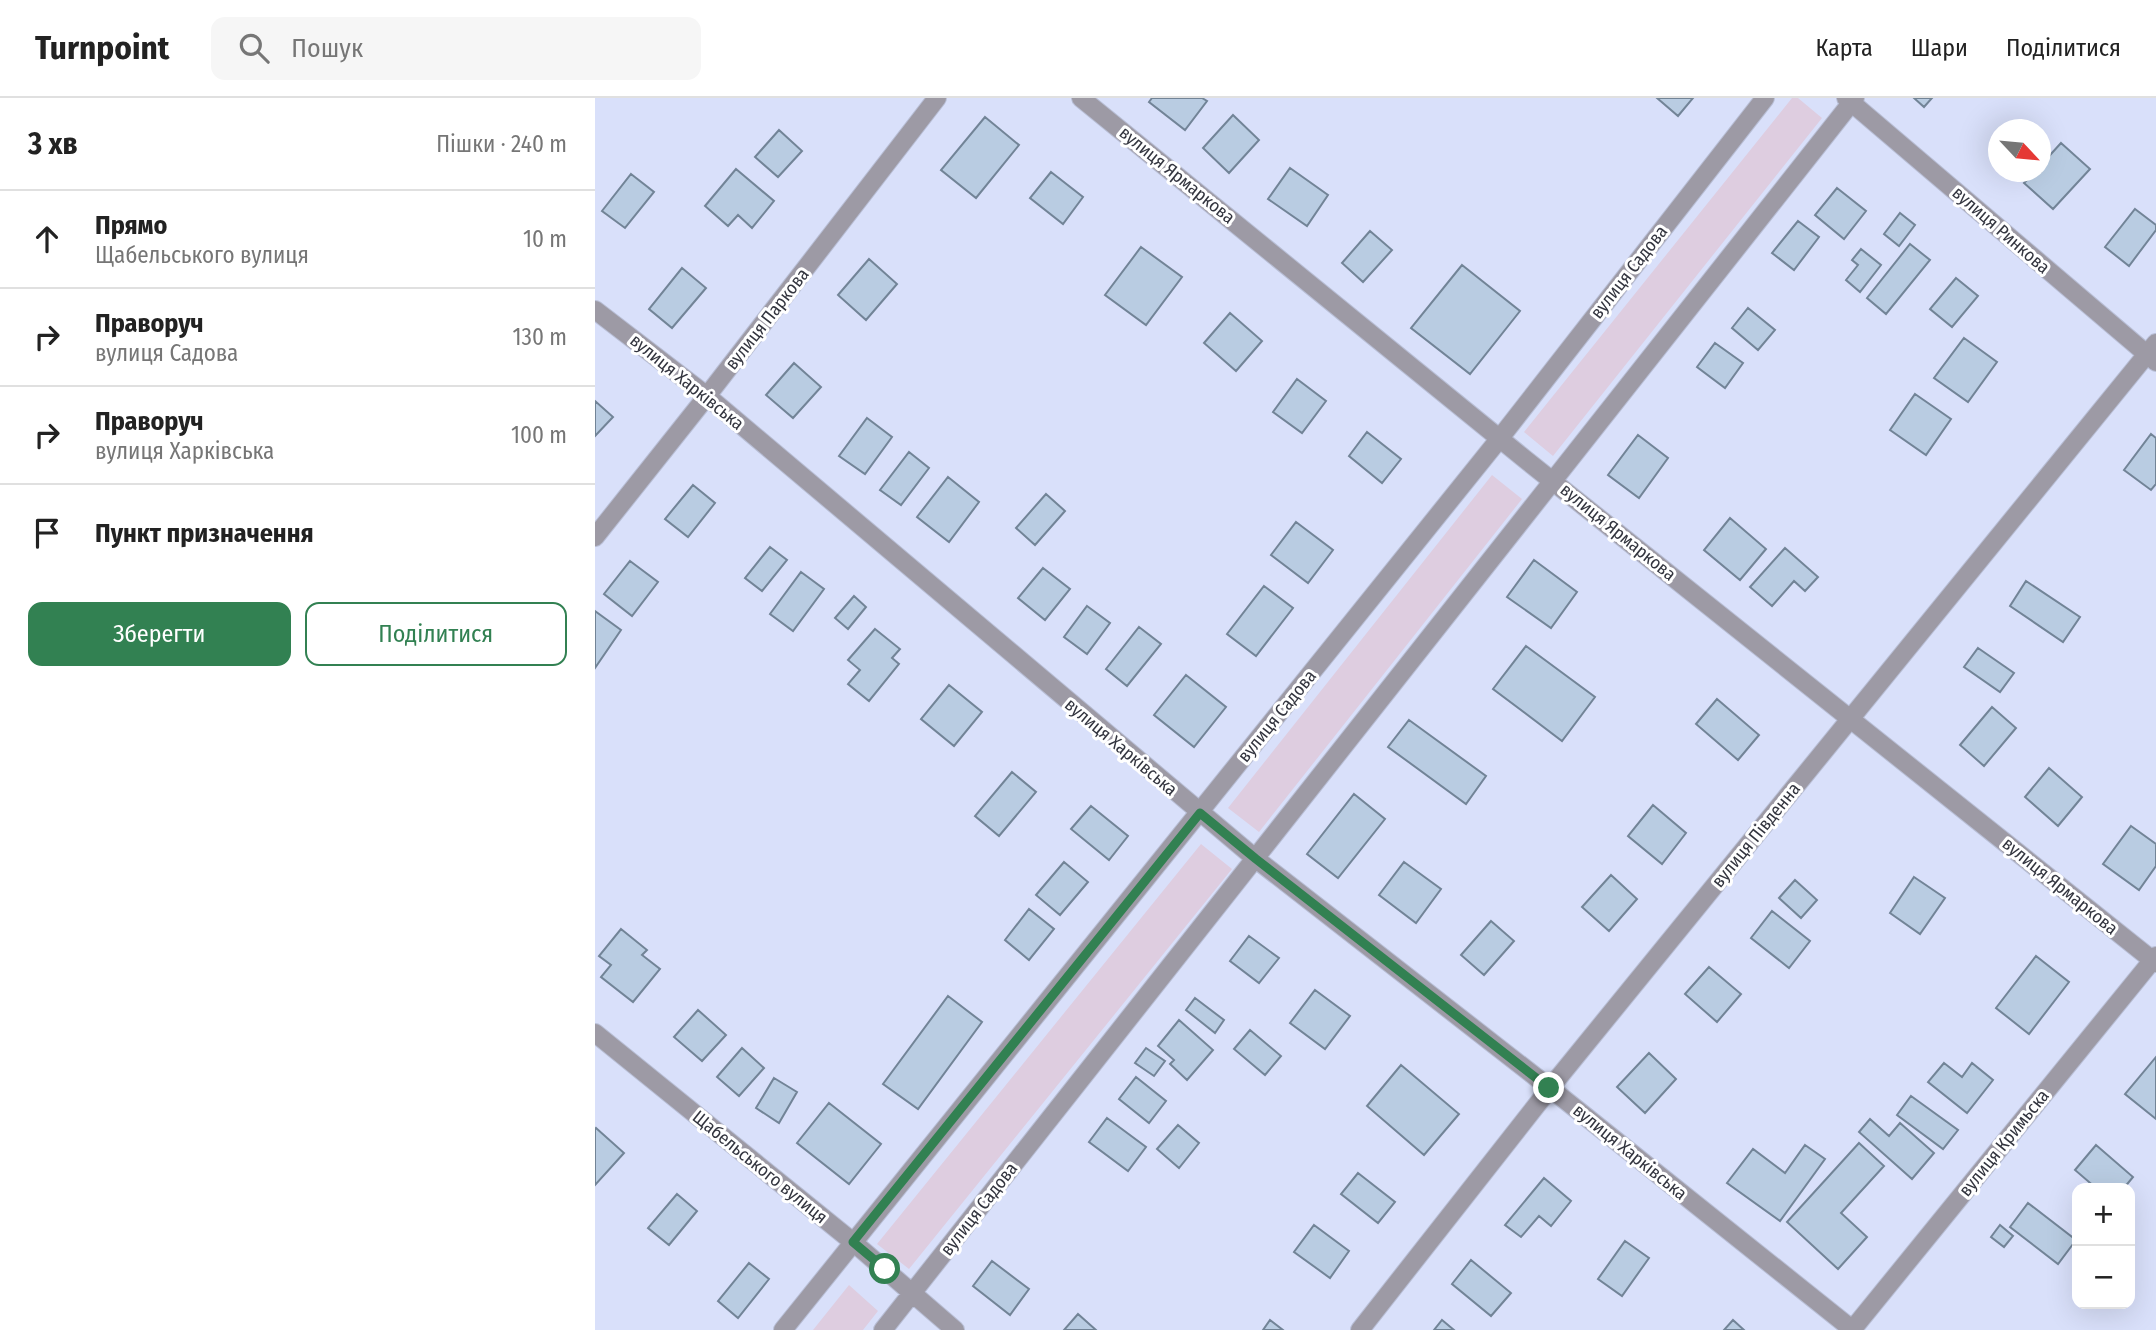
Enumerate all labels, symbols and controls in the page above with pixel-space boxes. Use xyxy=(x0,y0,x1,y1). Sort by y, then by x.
search box xyxy=(211,17,701,80)
text: Turnpoint xyxy=(35,28,169,68)
icon: search xyxy=(235,29,273,67)
text: Пошук xyxy=(291,33,363,64)
text: Карта xyxy=(1815,34,1873,62)
text: Шари xyxy=(1911,34,1968,62)
text: Поділитися xyxy=(2006,34,2121,62)
north arrow xyxy=(1988,119,2051,182)
street label: вулиця Ярмаркова xyxy=(1115,122,1239,228)
text: 3 хв xyxy=(28,126,78,162)
text: Пішки · 240 m xyxy=(436,130,567,158)
street label: вулиця Ринкова xyxy=(1948,182,2054,278)
text: Прямо xyxy=(95,210,167,241)
icon: ahead xyxy=(28,220,66,258)
street label: вулиця Садова xyxy=(1586,221,1672,323)
text: 10 m xyxy=(523,225,567,253)
text: Щабельського вулиця xyxy=(95,241,309,269)
street label: вулиця Паркова xyxy=(720,264,814,374)
text: Праворуч xyxy=(95,308,204,339)
icon: right xyxy=(28,318,66,356)
text: 130 m xyxy=(513,323,567,351)
street label: вулиця Харківська xyxy=(626,329,749,435)
text: вулиця Садова xyxy=(95,339,238,367)
text: Праворуч xyxy=(95,406,204,437)
icon: right xyxy=(28,416,66,454)
text: 100 m xyxy=(511,421,567,449)
text: вулиця Харківська xyxy=(95,437,274,465)
street label: вулиця Ярмаркова xyxy=(1556,479,1680,585)
icon: arrive xyxy=(28,514,66,552)
text: Пункт призначення xyxy=(95,518,314,549)
button: Зберегти xyxy=(28,602,291,666)
button: Поділитися xyxy=(305,602,567,666)
street label: вулиця Садова xyxy=(1233,665,1321,767)
street label: вулиця Харківська xyxy=(1060,693,1182,801)
street label: вулиця Південна xyxy=(1707,778,1805,892)
street label: вулиця Ярмаркова xyxy=(1998,833,2122,939)
route end xyxy=(1533,1072,1564,1103)
street label: вулиця Кримьска xyxy=(1954,1085,2054,1201)
street label: вулиця Харківська xyxy=(1569,1099,1692,1205)
street label: Щабельського вулиця xyxy=(688,1106,832,1228)
street label: вулиця Садова xyxy=(936,1158,1022,1260)
map controls xyxy=(2072,1183,2135,1309)
button: + xyxy=(2072,1183,2135,1246)
button: − xyxy=(2072,1246,2135,1309)
route start xyxy=(869,1253,900,1284)

